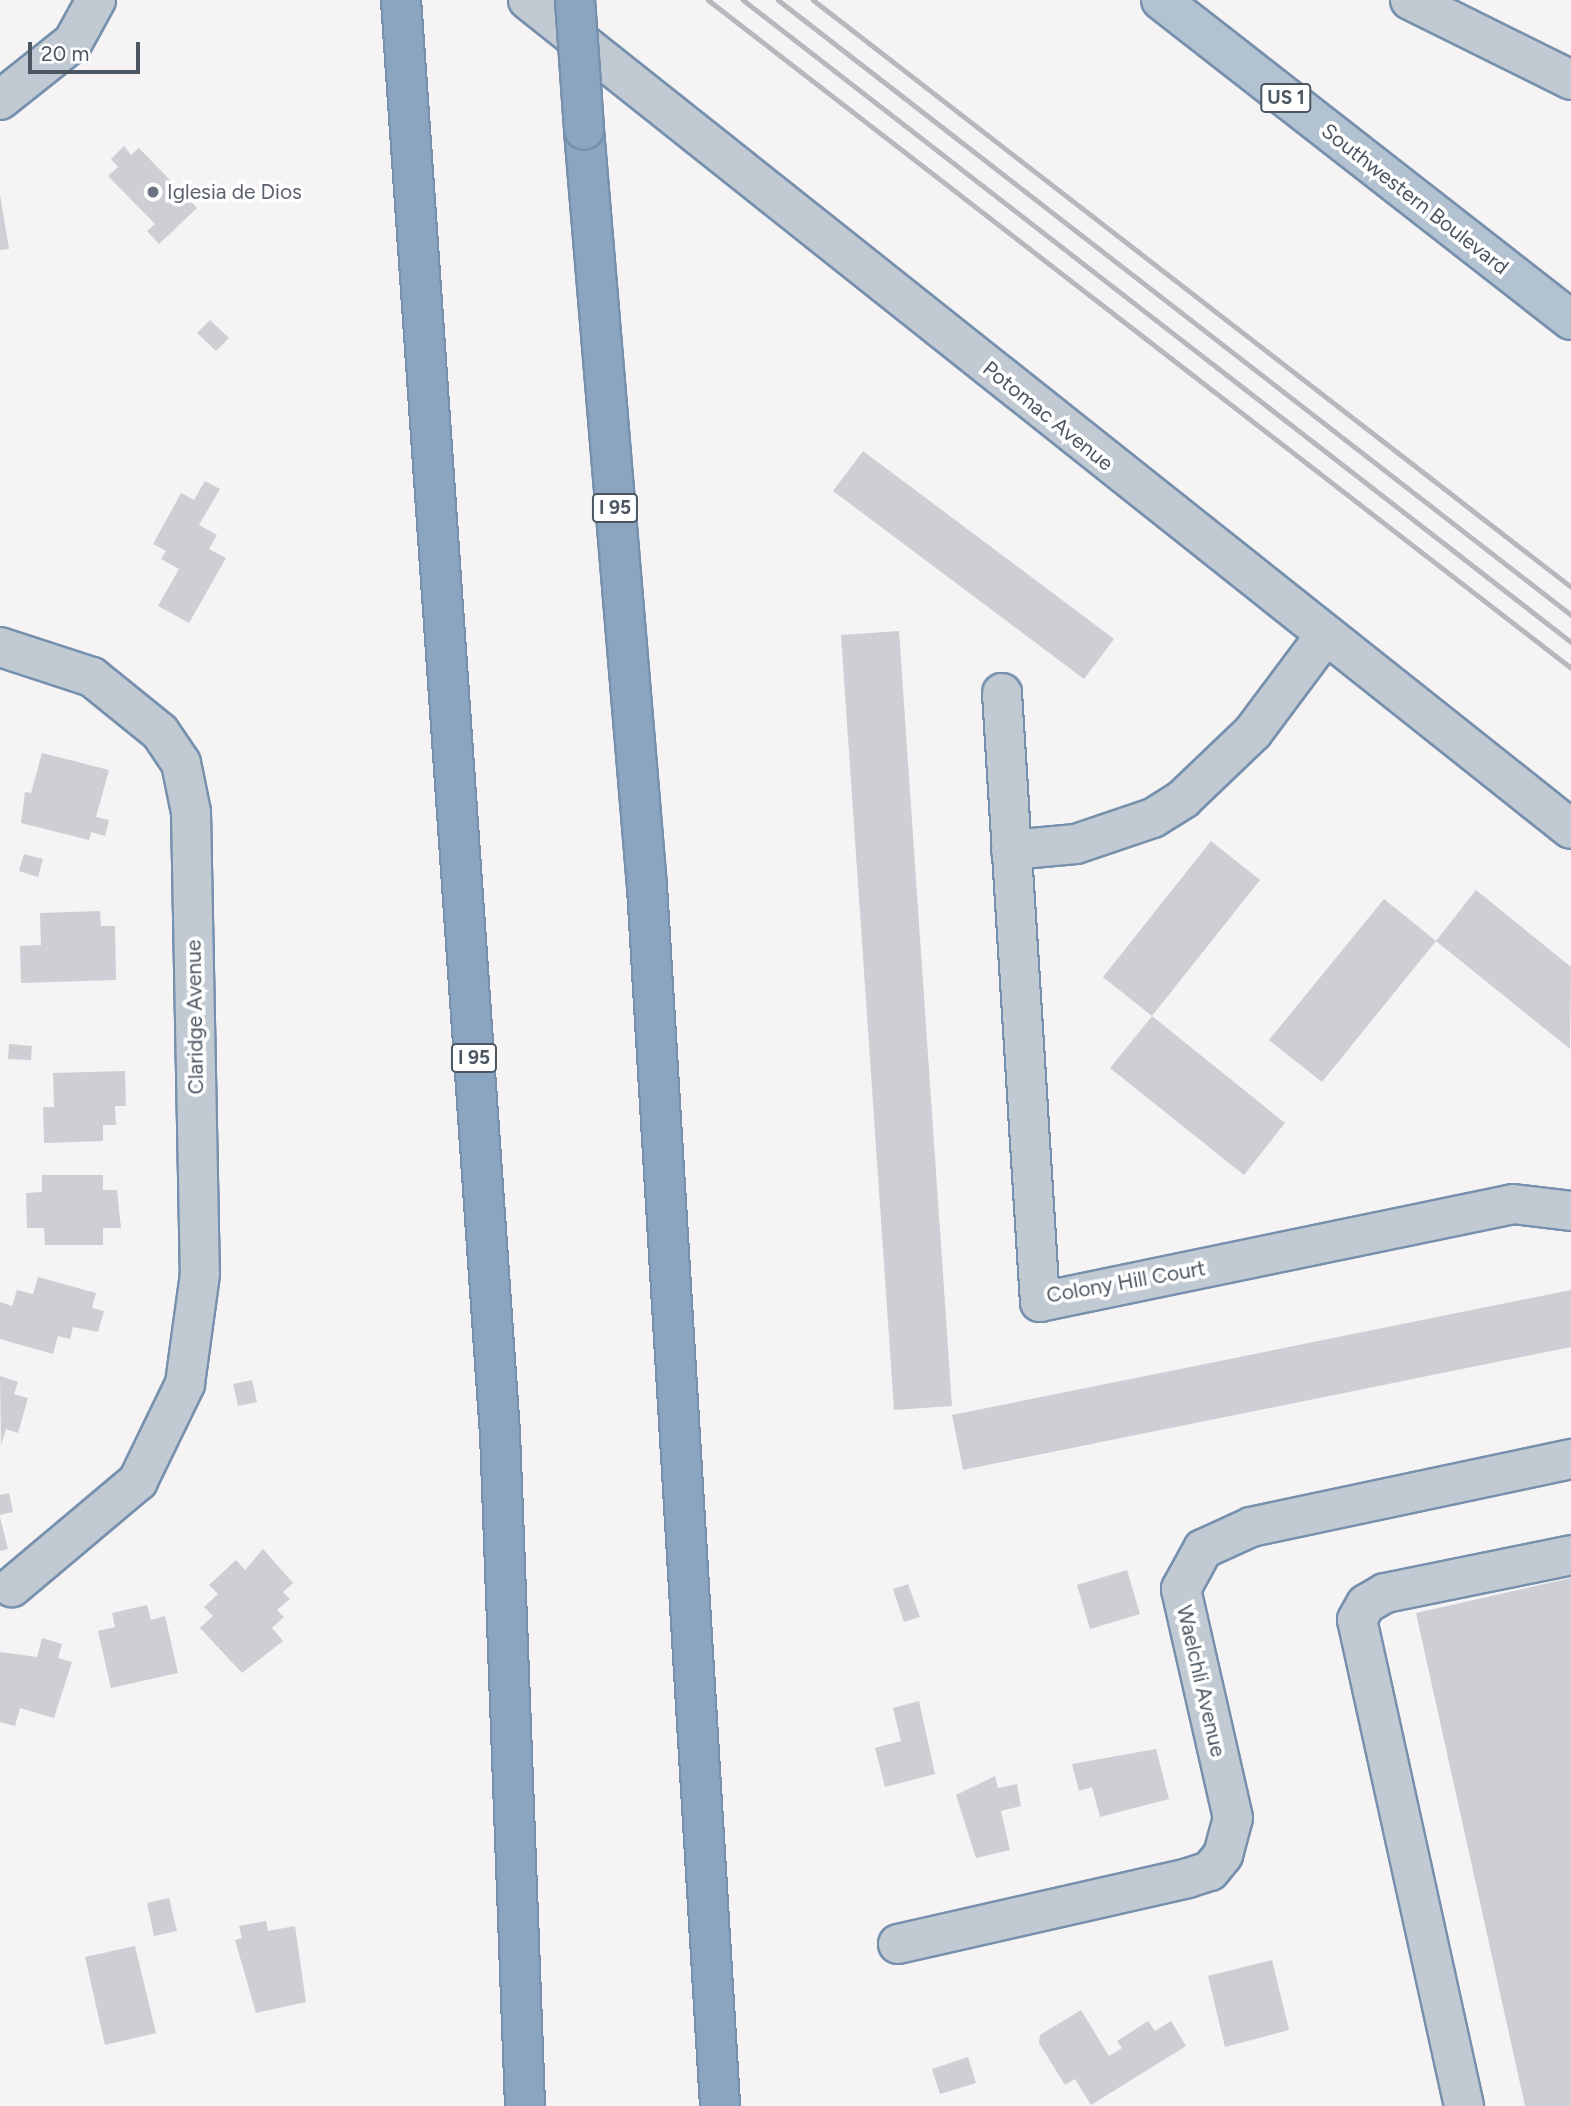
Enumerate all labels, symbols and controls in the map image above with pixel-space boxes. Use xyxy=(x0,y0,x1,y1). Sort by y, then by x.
scale bar xyxy=(32,28,144,72)
text: 20 m xyxy=(41,41,89,66)
road number: US 1 xyxy=(1260,82,1312,114)
street label: Southwestern Boulevard xyxy=(1316,118,1514,280)
place label: Iglesia de Dios xyxy=(167,179,302,205)
marker: Iglesia de Dios xyxy=(145,184,161,200)
street label: Potomac Avenue xyxy=(978,356,1118,476)
road number: I 95 xyxy=(590,492,640,524)
street label: Claridge Avenue xyxy=(181,939,209,1095)
road number: I 95 xyxy=(449,1042,498,1074)
street label: Colony Hill Court xyxy=(1045,1256,1207,1308)
street label: Waelchli Avenue xyxy=(1171,1603,1231,1759)

